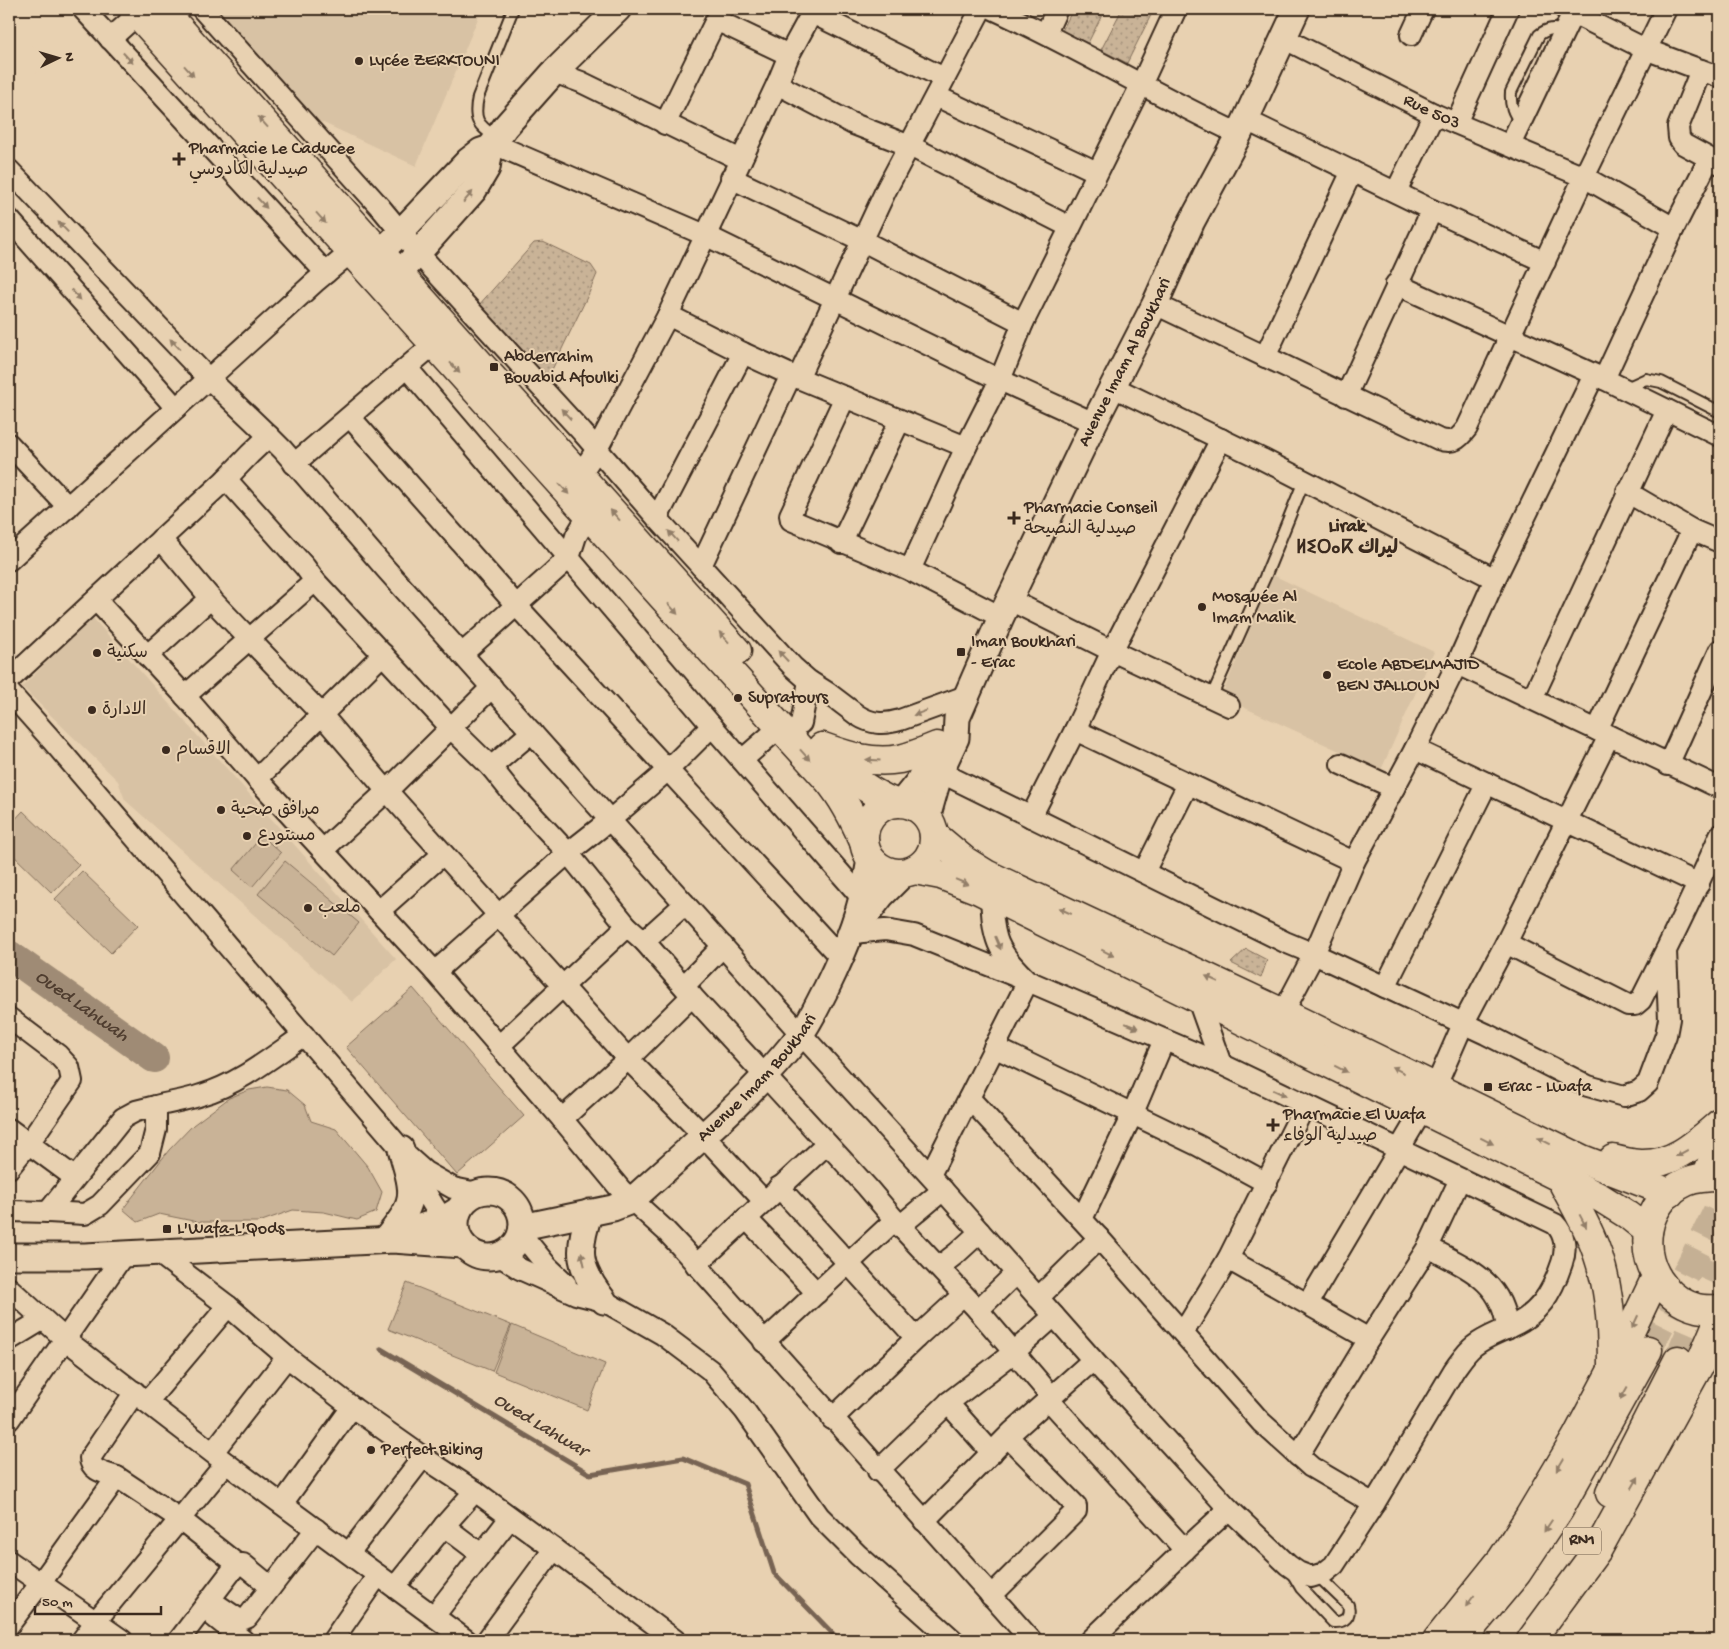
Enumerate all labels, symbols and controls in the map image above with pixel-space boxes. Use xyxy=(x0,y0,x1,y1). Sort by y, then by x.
north arrow xyxy=(32,32,82,82)
one-way arrow xyxy=(122,51,133,64)
place label: Lycée ZERKTOUNI xyxy=(369,51,500,72)
text: N xyxy=(60,52,77,62)
marker: Lycée ZERKTOUNI xyxy=(353,55,365,67)
one-way arrow xyxy=(183,65,195,77)
street label: Rue 503 xyxy=(1400,90,1463,134)
one-way arrow xyxy=(257,115,268,128)
place label: Pharmacie Le Caducee صيدلية الكادوسي xyxy=(188,139,356,184)
marker: Pharmacie Le Caducee صيدلية الكادوسي xyxy=(173,153,185,165)
one-way arrow xyxy=(462,191,473,203)
one-way arrow xyxy=(256,196,268,208)
one-way arrow xyxy=(315,212,327,224)
one-way arrow xyxy=(57,221,69,233)
street label: Avenue Imam Al Boukhari xyxy=(1074,274,1176,450)
one-way arrow xyxy=(70,288,82,300)
one-way arrow xyxy=(169,339,181,351)
place label: Abderrahim Bouabid Afoulki xyxy=(503,347,619,389)
marker: Abderrahim Bouabid Afoulki xyxy=(488,361,500,373)
one-way arrow xyxy=(449,362,461,374)
one-way arrow xyxy=(560,409,572,421)
one-way arrow xyxy=(558,482,570,494)
place label: Pharmacie Conseil صيدلية النصيحة xyxy=(1023,498,1158,540)
one-way arrow xyxy=(610,509,621,522)
marker: Pharmacie Conseil صيدلية النصيحة xyxy=(1008,512,1020,524)
district label: Lirak ⵍⵉⵔⴰⴽ ليراك xyxy=(1296,516,1398,561)
one-way arrow xyxy=(668,529,679,542)
place label: Mosquée Al Imam Malik xyxy=(1212,587,1297,629)
marker: Mosquée Al Imam Malik xyxy=(1196,601,1208,613)
one-way arrow xyxy=(667,603,679,615)
one-way arrow xyxy=(718,630,729,643)
place label: Iman Boukhari - Erac xyxy=(971,632,1076,674)
place label: سكنية xyxy=(107,643,148,664)
marker: Iman Boukhari - Erac xyxy=(955,646,967,658)
marker: سكنية xyxy=(91,647,103,659)
one-way arrow xyxy=(777,650,789,662)
place label: Ecole ABDELMAJID BEN JALLOUN xyxy=(1336,655,1480,697)
marker: Ecole ABDELMAJID BEN JALLOUN xyxy=(1321,669,1333,681)
place label: Supratours xyxy=(748,688,830,709)
marker: Supratours xyxy=(732,692,744,704)
place label: الادارة xyxy=(102,700,146,721)
marker: الادارة xyxy=(86,704,98,716)
one-way arrow xyxy=(913,710,928,717)
place label: الاقسام xyxy=(176,740,231,762)
marker: الاقسام xyxy=(160,744,172,756)
one-way arrow xyxy=(800,749,811,762)
one-way arrow xyxy=(865,756,881,764)
place label: مرافق صحية xyxy=(231,800,320,821)
marker: مرافق صحية xyxy=(215,804,227,816)
place label: مستودع xyxy=(257,826,315,847)
marker: مستودع xyxy=(241,830,253,842)
one-way arrow xyxy=(955,878,970,886)
place label: ملعب xyxy=(318,898,361,919)
marker: ملعب xyxy=(302,902,314,914)
one-way arrow xyxy=(1058,906,1072,914)
one-way arrow xyxy=(994,936,1002,951)
one-way arrow xyxy=(1101,949,1115,957)
water label: Oued Lahwah xyxy=(30,966,133,1048)
one-way arrow xyxy=(1205,975,1219,983)
street label: Avenue Imam Boukhari xyxy=(693,1010,822,1147)
one-way arrow xyxy=(1125,1023,1139,1031)
one-way arrow xyxy=(1334,1065,1348,1073)
one-way arrow xyxy=(1390,1066,1405,1074)
place label: Erac - Lwafa xyxy=(1498,1077,1593,1098)
marker: Erac - Lwafa xyxy=(1482,1081,1494,1093)
one-way arrow xyxy=(1273,1089,1288,1097)
place label: Pharmacie El Wafa صيدلية الوفاء xyxy=(1282,1105,1427,1147)
marker: Pharmacie El Wafa صيدلية الوفاء xyxy=(1267,1119,1279,1131)
one-way arrow xyxy=(1480,1137,1494,1145)
one-way arrow xyxy=(1537,1137,1551,1145)
one-way arrow xyxy=(1675,1148,1689,1157)
one-way arrow xyxy=(1579,1213,1587,1228)
place label: L'Wafa-L'Qods xyxy=(177,1219,286,1240)
marker: L'Wafa-L'Qods xyxy=(161,1223,173,1235)
one-way arrow xyxy=(578,1250,586,1266)
one-way arrow xyxy=(1631,1315,1639,1329)
one-way arrow xyxy=(1620,1385,1628,1400)
water label: Oued Lahwar xyxy=(489,1389,595,1465)
place label: Perfect Biking xyxy=(380,1440,483,1461)
marker: Perfect Biking xyxy=(365,1444,377,1456)
one-way arrow xyxy=(1555,1459,1564,1472)
one-way arrow xyxy=(1631,1477,1640,1490)
one-way arrow xyxy=(1543,1519,1553,1533)
road number: RN1 xyxy=(1563,1528,1601,1554)
scale bar xyxy=(35,1584,161,1616)
text: 50 m xyxy=(42,1594,73,1612)
one-way arrow xyxy=(1465,1594,1475,1607)

